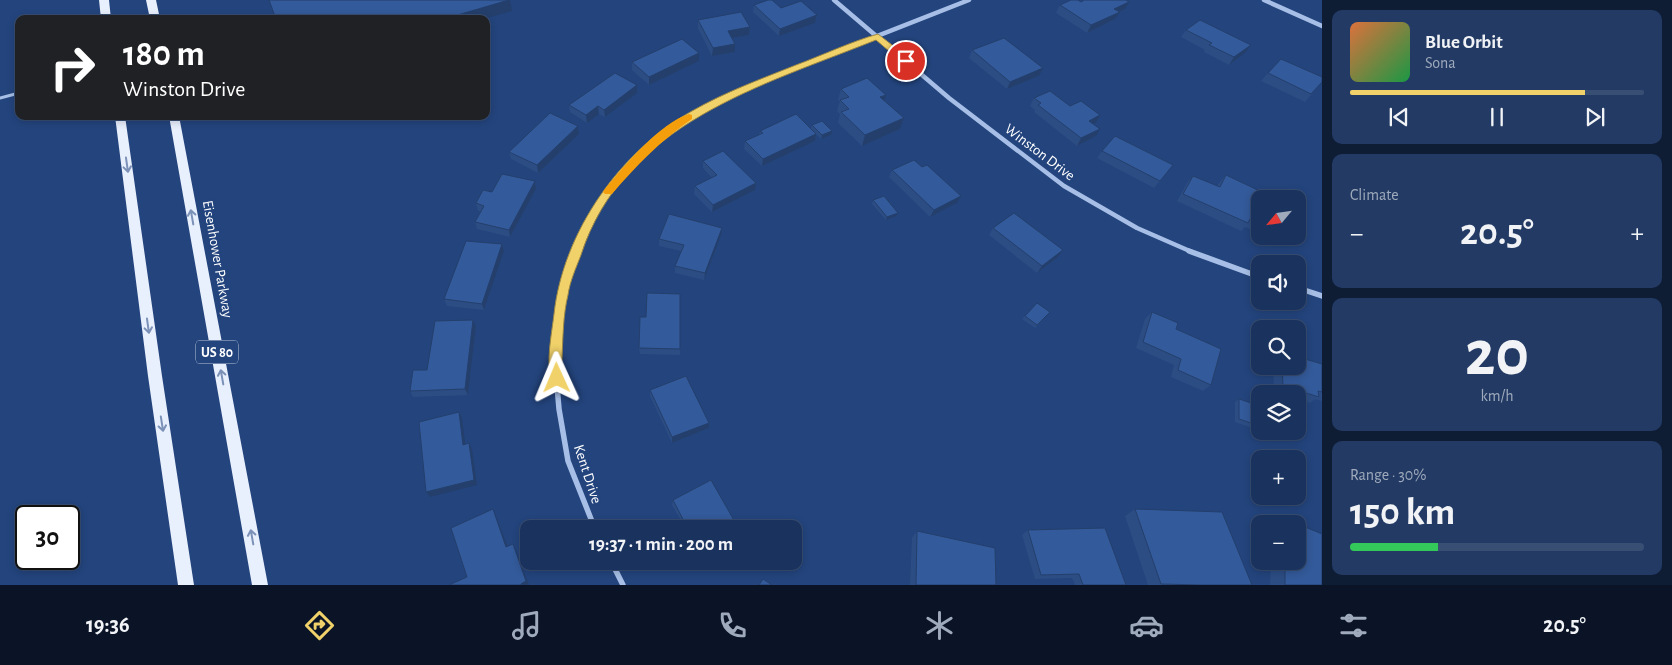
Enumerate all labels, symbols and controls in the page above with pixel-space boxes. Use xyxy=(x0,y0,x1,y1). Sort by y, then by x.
text: Blue Orbit xyxy=(1425,33,1503,52)
icon: right xyxy=(40,35,105,100)
text: 180 m xyxy=(123,37,205,72)
pin xyxy=(885,40,927,82)
icon: arrive xyxy=(892,47,920,75)
text: Sona xyxy=(1425,55,1456,71)
text: Winston Drive xyxy=(123,78,246,100)
icon: previous xyxy=(1385,103,1413,131)
icon: pause xyxy=(1483,103,1511,131)
icon: next xyxy=(1581,103,1609,131)
street label: Winston Drive xyxy=(1002,121,1078,184)
one-way arrow xyxy=(122,156,132,172)
text: Climate xyxy=(1350,187,1399,203)
north arrow xyxy=(1251,190,1306,245)
map controls xyxy=(1251,190,1306,570)
street label: Eisenhower Parkway xyxy=(200,199,235,320)
one-way arrow xyxy=(187,210,197,226)
text: 20.5° xyxy=(1460,214,1534,252)
text: − xyxy=(1350,220,1363,248)
text: + xyxy=(1631,220,1644,248)
button: sound xyxy=(1251,255,1306,310)
one-way arrow xyxy=(143,317,153,333)
button: search xyxy=(1251,320,1306,375)
text: 20 xyxy=(1465,322,1529,387)
road number: US 80 xyxy=(196,341,238,364)
position arrow xyxy=(530,351,582,403)
one-way arrow xyxy=(217,370,226,386)
button: layers xyxy=(1251,385,1306,440)
text: km/h xyxy=(1480,388,1514,404)
one-way arrow xyxy=(157,416,167,432)
street label: Kent Drive xyxy=(571,443,604,506)
button: + xyxy=(1251,450,1306,505)
text: Range · 30% xyxy=(1350,467,1426,483)
text: 150 km xyxy=(1350,494,1455,532)
speed limit sign: 30 xyxy=(15,505,80,570)
button: − xyxy=(1251,515,1306,570)
one-way arrow xyxy=(246,529,256,545)
text: 19:37 · 1 min · 200 m xyxy=(589,535,733,554)
icon: directions xyxy=(302,608,337,643)
icon: music xyxy=(509,608,544,643)
icon: phone xyxy=(715,608,750,643)
icon: climate xyxy=(922,608,957,643)
icon: car xyxy=(1129,608,1164,643)
icon: filters xyxy=(1336,608,1371,643)
text: 19:36 xyxy=(86,614,130,636)
text: 20.5° xyxy=(1543,614,1586,636)

